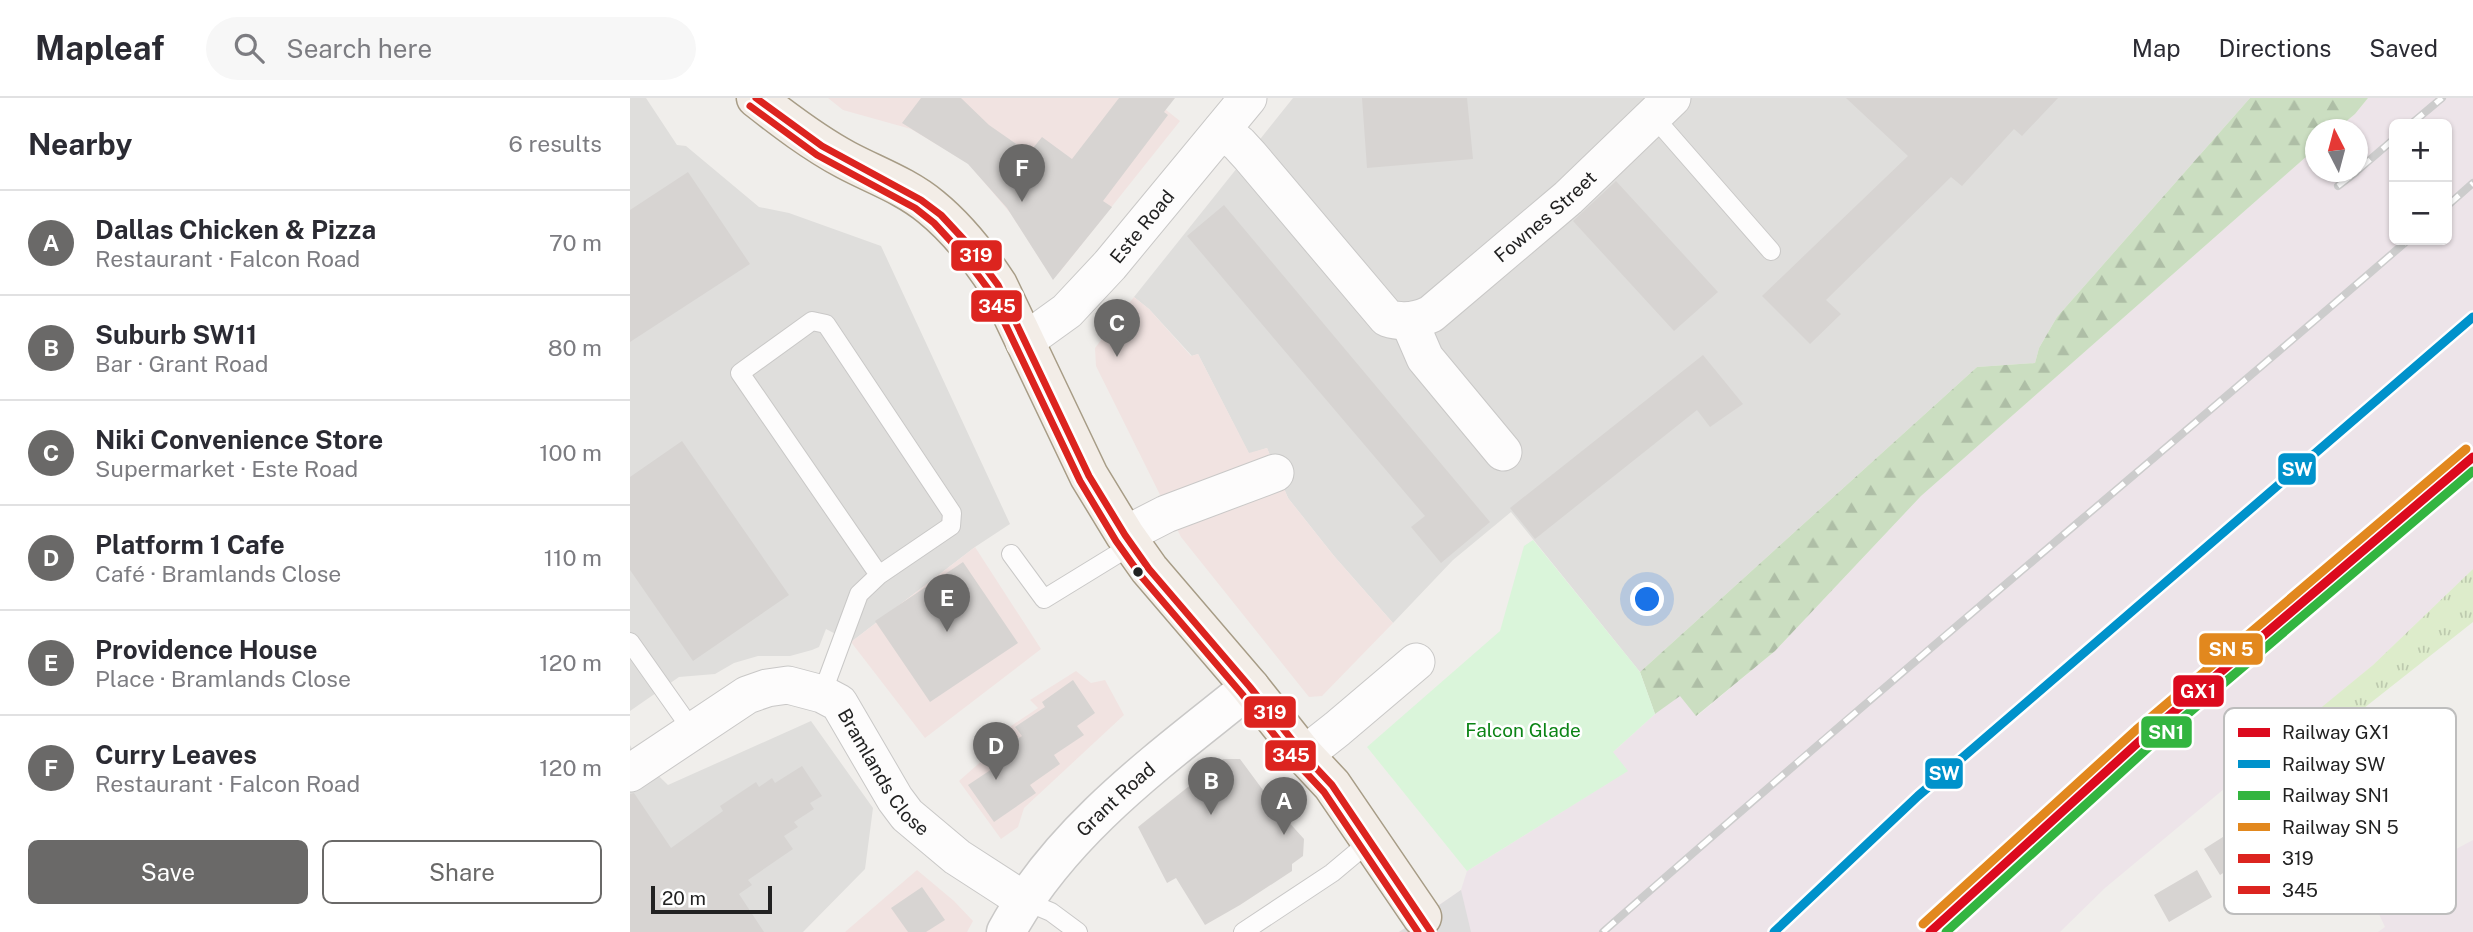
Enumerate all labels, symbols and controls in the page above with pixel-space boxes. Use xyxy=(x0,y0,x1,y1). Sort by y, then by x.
search box xyxy=(206,17,696,80)
text: Mapleaf xyxy=(35,29,164,67)
icon: search xyxy=(230,29,268,67)
text: Search here xyxy=(286,33,432,64)
text: Map xyxy=(2132,34,2181,62)
text: Directions xyxy=(2219,34,2331,62)
text: Saved xyxy=(2369,34,2438,62)
north arrow xyxy=(2305,119,2368,182)
map controls xyxy=(2389,119,2452,245)
button: + xyxy=(2389,119,2452,182)
text: Nearby xyxy=(28,126,132,162)
text: 6 results xyxy=(509,130,602,157)
pin: F xyxy=(999,144,1045,202)
street label: Fownes Street xyxy=(1490,166,1601,267)
button: − xyxy=(2389,182,2452,245)
street label: Este Road xyxy=(1105,185,1179,268)
text: Dallas Chicken & Pizza xyxy=(95,214,376,245)
text: A xyxy=(43,229,59,256)
text: 70 m xyxy=(549,229,602,256)
line badge: 319 xyxy=(950,239,1003,272)
text: 319 xyxy=(959,244,993,266)
text: Restaurant · Falcon Road xyxy=(95,245,360,272)
line badge: 345 xyxy=(970,289,1023,323)
text: 345 xyxy=(978,295,1016,317)
pin: C xyxy=(1094,299,1140,357)
text: Suburb SW11 xyxy=(95,319,257,350)
text: B xyxy=(43,334,59,361)
text: 80 m xyxy=(548,334,602,361)
text: Bar · Grant Road xyxy=(95,350,268,377)
text: Niki Convenience Store xyxy=(95,424,383,455)
text: C xyxy=(43,439,59,466)
text: 100 m xyxy=(539,439,602,466)
line badge: SW xyxy=(2277,452,2317,486)
text: Supermarket · Este Road xyxy=(95,455,358,482)
text: SW xyxy=(2281,458,2313,480)
text: Platform 1 Cafe xyxy=(95,529,285,560)
text: D xyxy=(43,544,59,571)
text: 110 m xyxy=(544,544,602,571)
text: Café · Bramlands Close xyxy=(95,560,341,587)
unlabelled marker xyxy=(1131,565,1145,579)
pin: E xyxy=(924,574,970,632)
your location xyxy=(1630,582,1664,616)
line badge: SN 5 xyxy=(2198,632,2264,666)
text: Providence House xyxy=(95,634,318,665)
text: SN 5 xyxy=(2208,638,2254,660)
text: E xyxy=(44,649,58,676)
text: 120 m xyxy=(539,649,602,676)
text: Place · Bramlands Close xyxy=(95,665,351,692)
line badge: GX1 xyxy=(2172,674,2225,708)
text: GX1 xyxy=(2180,680,2216,702)
line badge: 319 xyxy=(1243,695,1297,729)
text: 319 xyxy=(1253,701,1287,723)
street label: Bramlands Close xyxy=(834,704,934,840)
legend xyxy=(2224,708,2456,914)
line badge: SN1 xyxy=(2140,715,2193,749)
park label: Falcon Glade xyxy=(1465,719,1581,741)
text: SN1 xyxy=(2148,721,2184,743)
text: Railway GX1 xyxy=(2282,721,2390,743)
pin: D xyxy=(973,722,1019,780)
text: Curry Leaves xyxy=(95,739,257,770)
line badge: 345 xyxy=(1264,739,1317,772)
text: 345 xyxy=(1272,744,1310,766)
text: Railway SW xyxy=(2282,753,2385,775)
text: F xyxy=(44,754,58,781)
text: 120 m xyxy=(539,754,602,781)
street label: Grant Road xyxy=(1072,757,1159,841)
pin: B xyxy=(1188,757,1234,815)
line badge: SW xyxy=(1924,757,1964,790)
text: SW xyxy=(1928,762,1960,784)
text: Restaurant · Falcon Road xyxy=(95,770,360,797)
pin: A xyxy=(1261,777,1307,835)
text: Railway SN1 xyxy=(2282,784,2390,806)
text: Railway SN 5 xyxy=(2282,816,2399,838)
button: Save xyxy=(28,840,308,904)
button: Share xyxy=(322,840,602,904)
text: 319 xyxy=(2282,847,2314,869)
text: 345 xyxy=(2282,879,2318,901)
scale bar xyxy=(651,883,772,915)
text: 20 m xyxy=(662,887,706,909)

